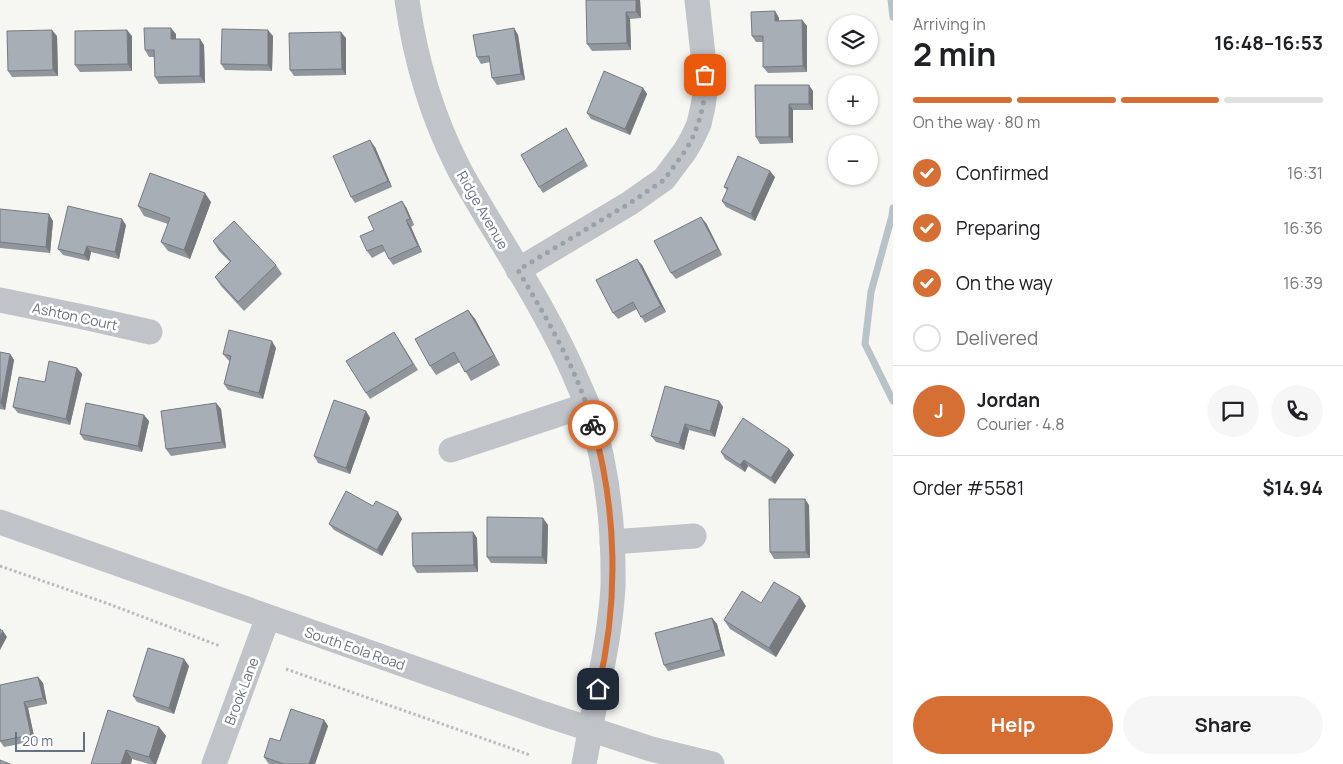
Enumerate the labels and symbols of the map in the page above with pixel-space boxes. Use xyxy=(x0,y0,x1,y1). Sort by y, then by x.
pin xyxy=(684,54,726,96)
street label: Ridge Avenue xyxy=(453,167,513,253)
street label: Ashton Court xyxy=(31,298,120,334)
courier xyxy=(568,400,618,450)
street label: South Eola Road xyxy=(302,622,408,674)
street label: Brook Lane xyxy=(219,654,263,728)
pin xyxy=(577,668,619,710)
scale bar xyxy=(15,729,85,752)

